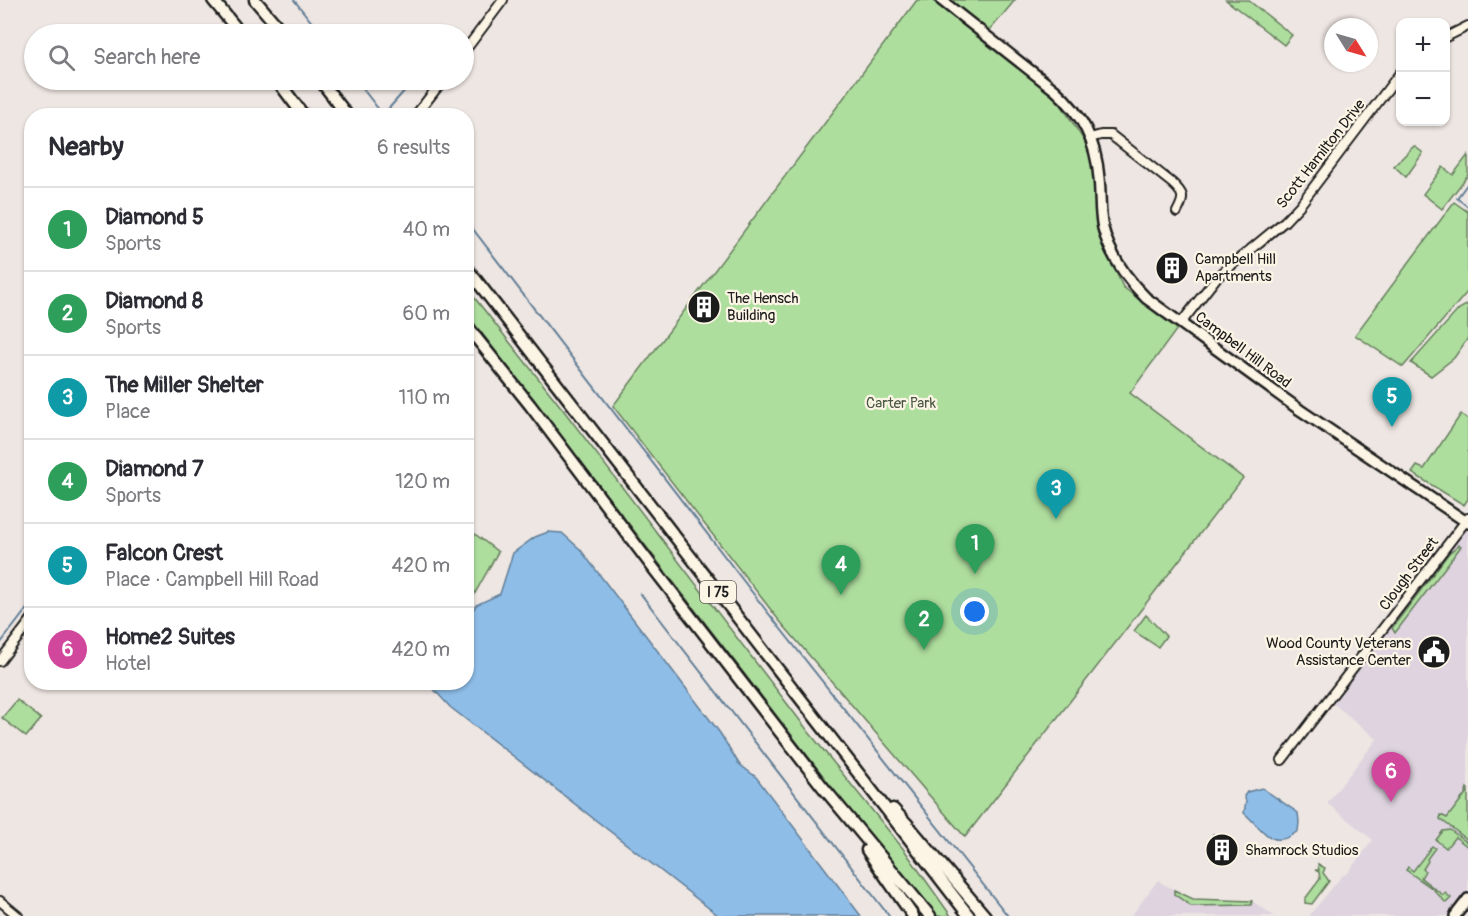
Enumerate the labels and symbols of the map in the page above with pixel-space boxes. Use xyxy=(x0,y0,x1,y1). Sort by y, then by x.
north arrow xyxy=(1324,18,1378,72)
street label: Scott Hamilton Drive xyxy=(1272,95,1370,212)
building icon: Campbell Hill Apartments xyxy=(1154,250,1190,286)
place label: Campbell Hill Apartments xyxy=(1195,250,1276,286)
building icon: The Hensch Building xyxy=(686,289,722,325)
place label: The Hensch Building xyxy=(727,289,799,325)
street label: Campbell Hill Road xyxy=(1191,308,1295,392)
pin: 5 xyxy=(1372,378,1412,427)
park label: Carter Park xyxy=(866,394,937,413)
pin: 3 xyxy=(1036,470,1076,519)
pin: 1 xyxy=(956,524,994,574)
street label: Clough Street xyxy=(1375,533,1443,614)
pin: 4 xyxy=(822,546,860,595)
road number: I 75 xyxy=(700,581,736,603)
your location xyxy=(960,597,989,626)
pin: 2 xyxy=(904,600,944,650)
place label: Wood County Veterans Assistance Center xyxy=(1266,634,1412,670)
public building icon: Wood County Veterans Assistance Center xyxy=(1416,634,1452,670)
pin: 6 xyxy=(1372,752,1410,802)
building icon: Shamrock Studios xyxy=(1204,832,1240,868)
place label: Shamrock Studios xyxy=(1245,841,1359,860)

